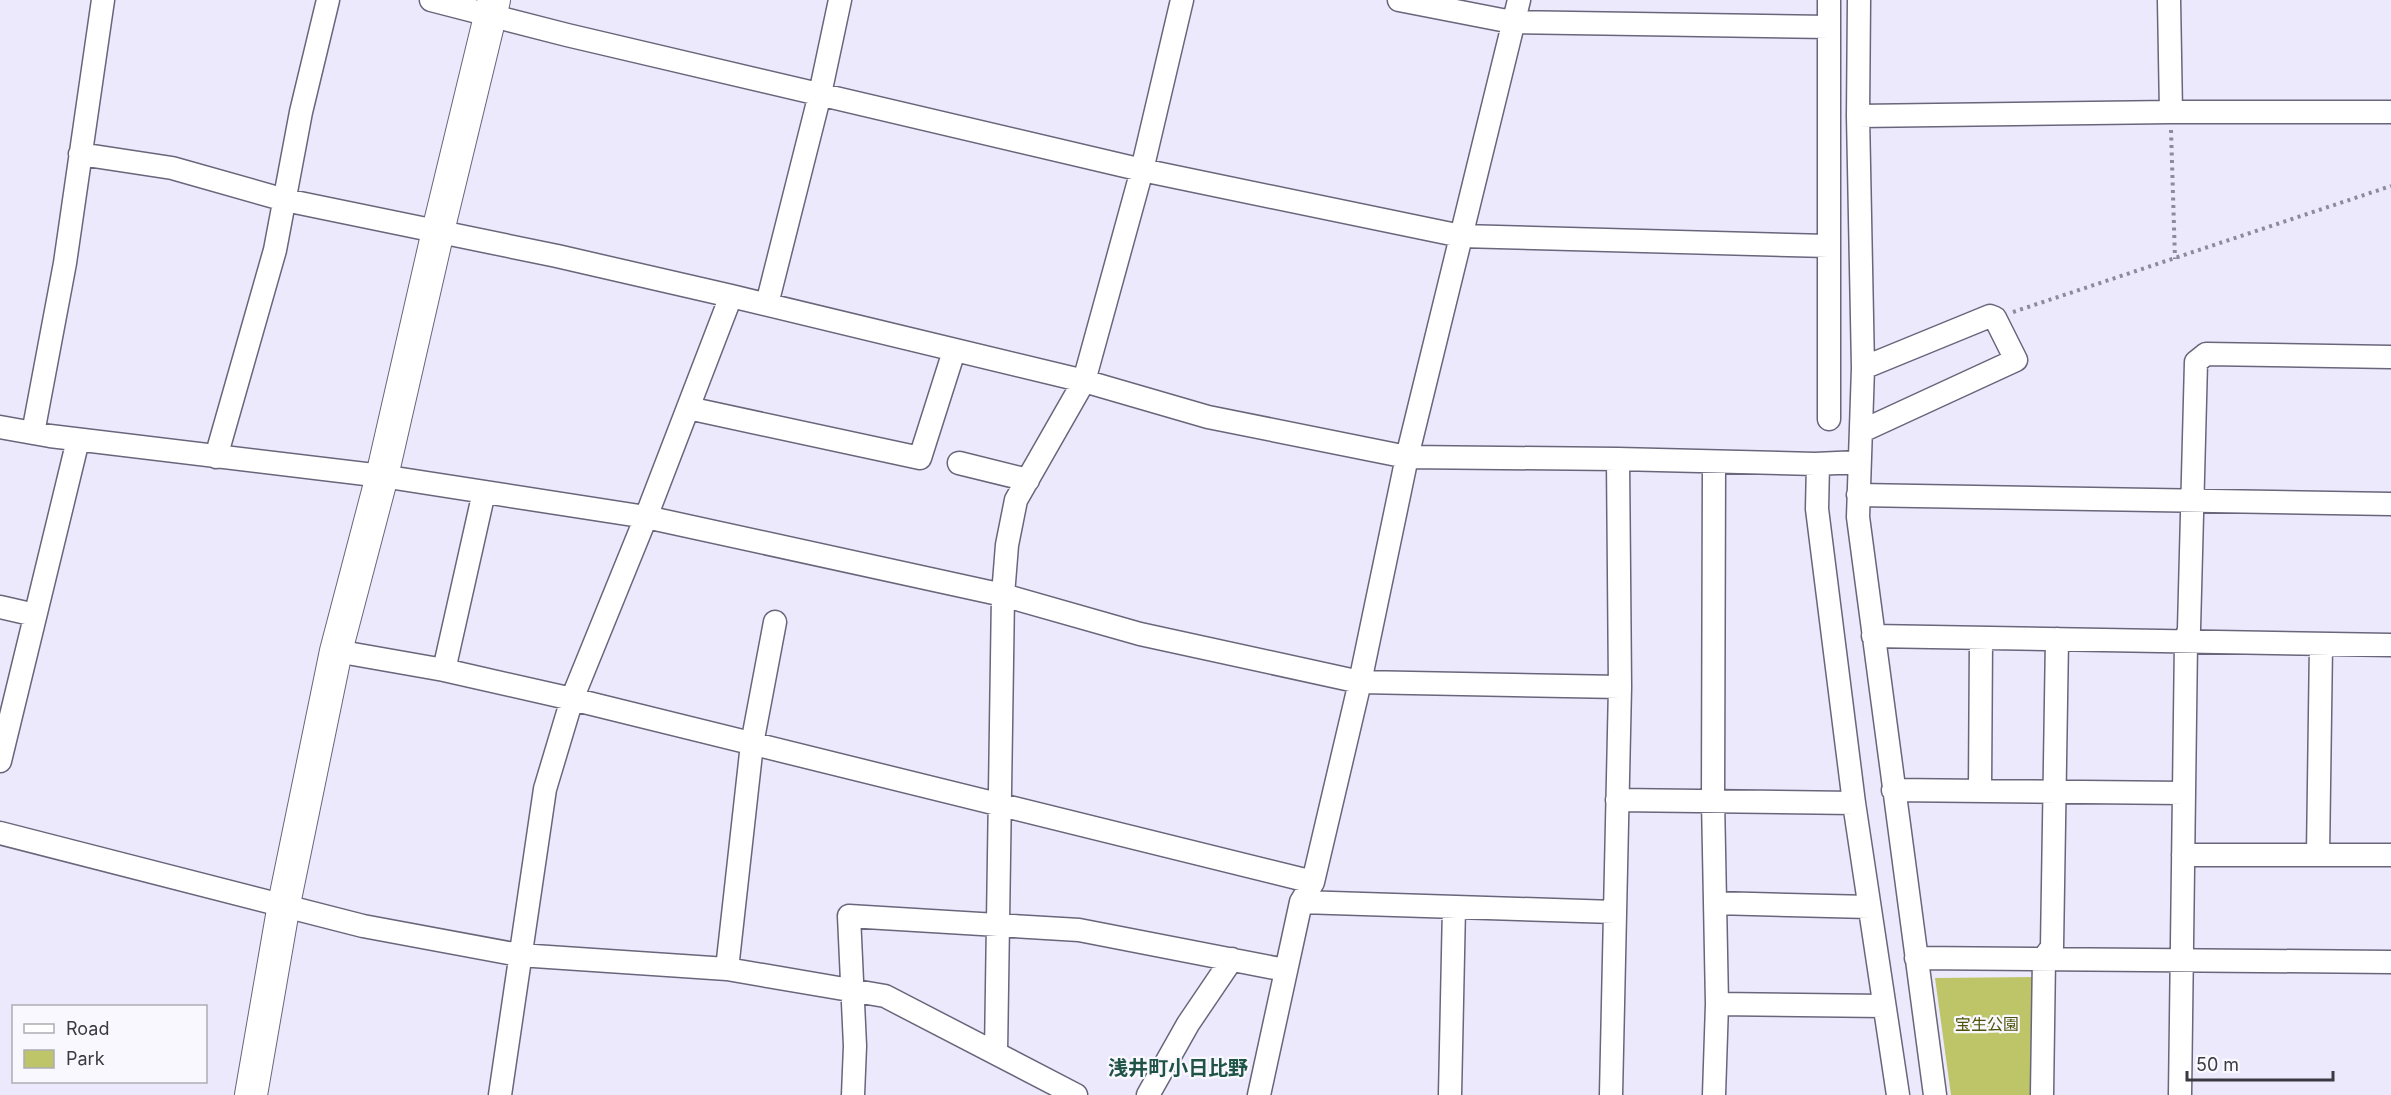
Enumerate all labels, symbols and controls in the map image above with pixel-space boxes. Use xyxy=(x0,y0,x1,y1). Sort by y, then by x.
legend xyxy=(12,1005,207,1083)
park label: 宝生公園 xyxy=(1955,1014,2019,1034)
text: Road xyxy=(66,1018,109,1039)
scale bar xyxy=(2187,1044,2332,1082)
text: Park xyxy=(66,1048,105,1069)
text: 50 m xyxy=(2196,1054,2239,1075)
district label: 浅井町小日比野 xyxy=(1108,1056,1248,1080)

